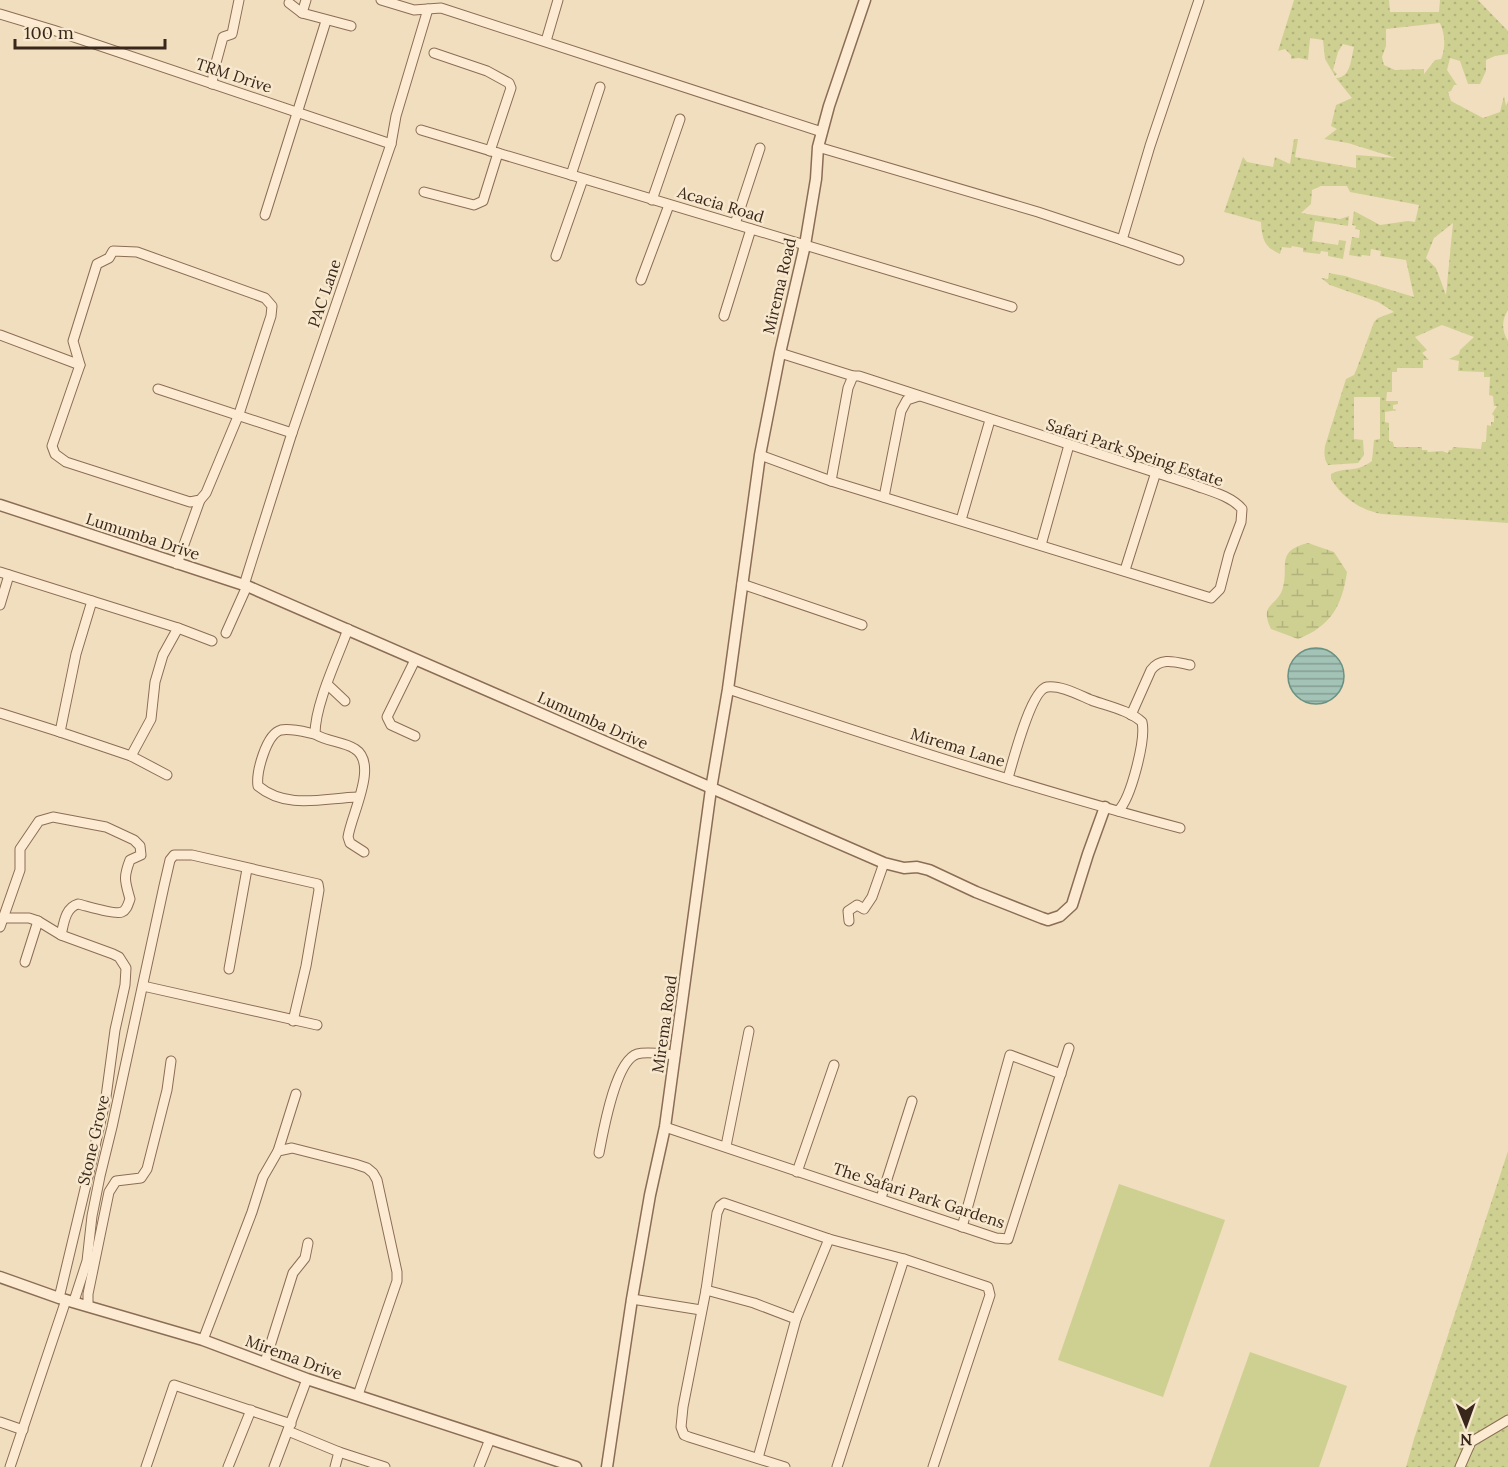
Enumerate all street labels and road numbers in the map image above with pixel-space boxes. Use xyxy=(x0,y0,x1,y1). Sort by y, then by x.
street label: TRM Drive xyxy=(193,53,275,97)
street label: Acacia Road xyxy=(674,181,767,227)
street label: Mirema Road xyxy=(758,235,800,336)
street label: PAC Lane xyxy=(303,256,345,330)
street label: Safari Park Speing Estate xyxy=(1044,414,1226,490)
street label: Lumumba Drive xyxy=(83,508,203,564)
street label: Lumumba Drive xyxy=(535,687,652,753)
street label: Mirema Lane xyxy=(908,723,1008,771)
street label: Mirema Road xyxy=(647,973,681,1074)
street label: Stone Grove xyxy=(73,1093,113,1187)
street label: The Safari Park Gardens xyxy=(831,1158,1007,1232)
street label: Mirema Drive xyxy=(243,1330,345,1384)

